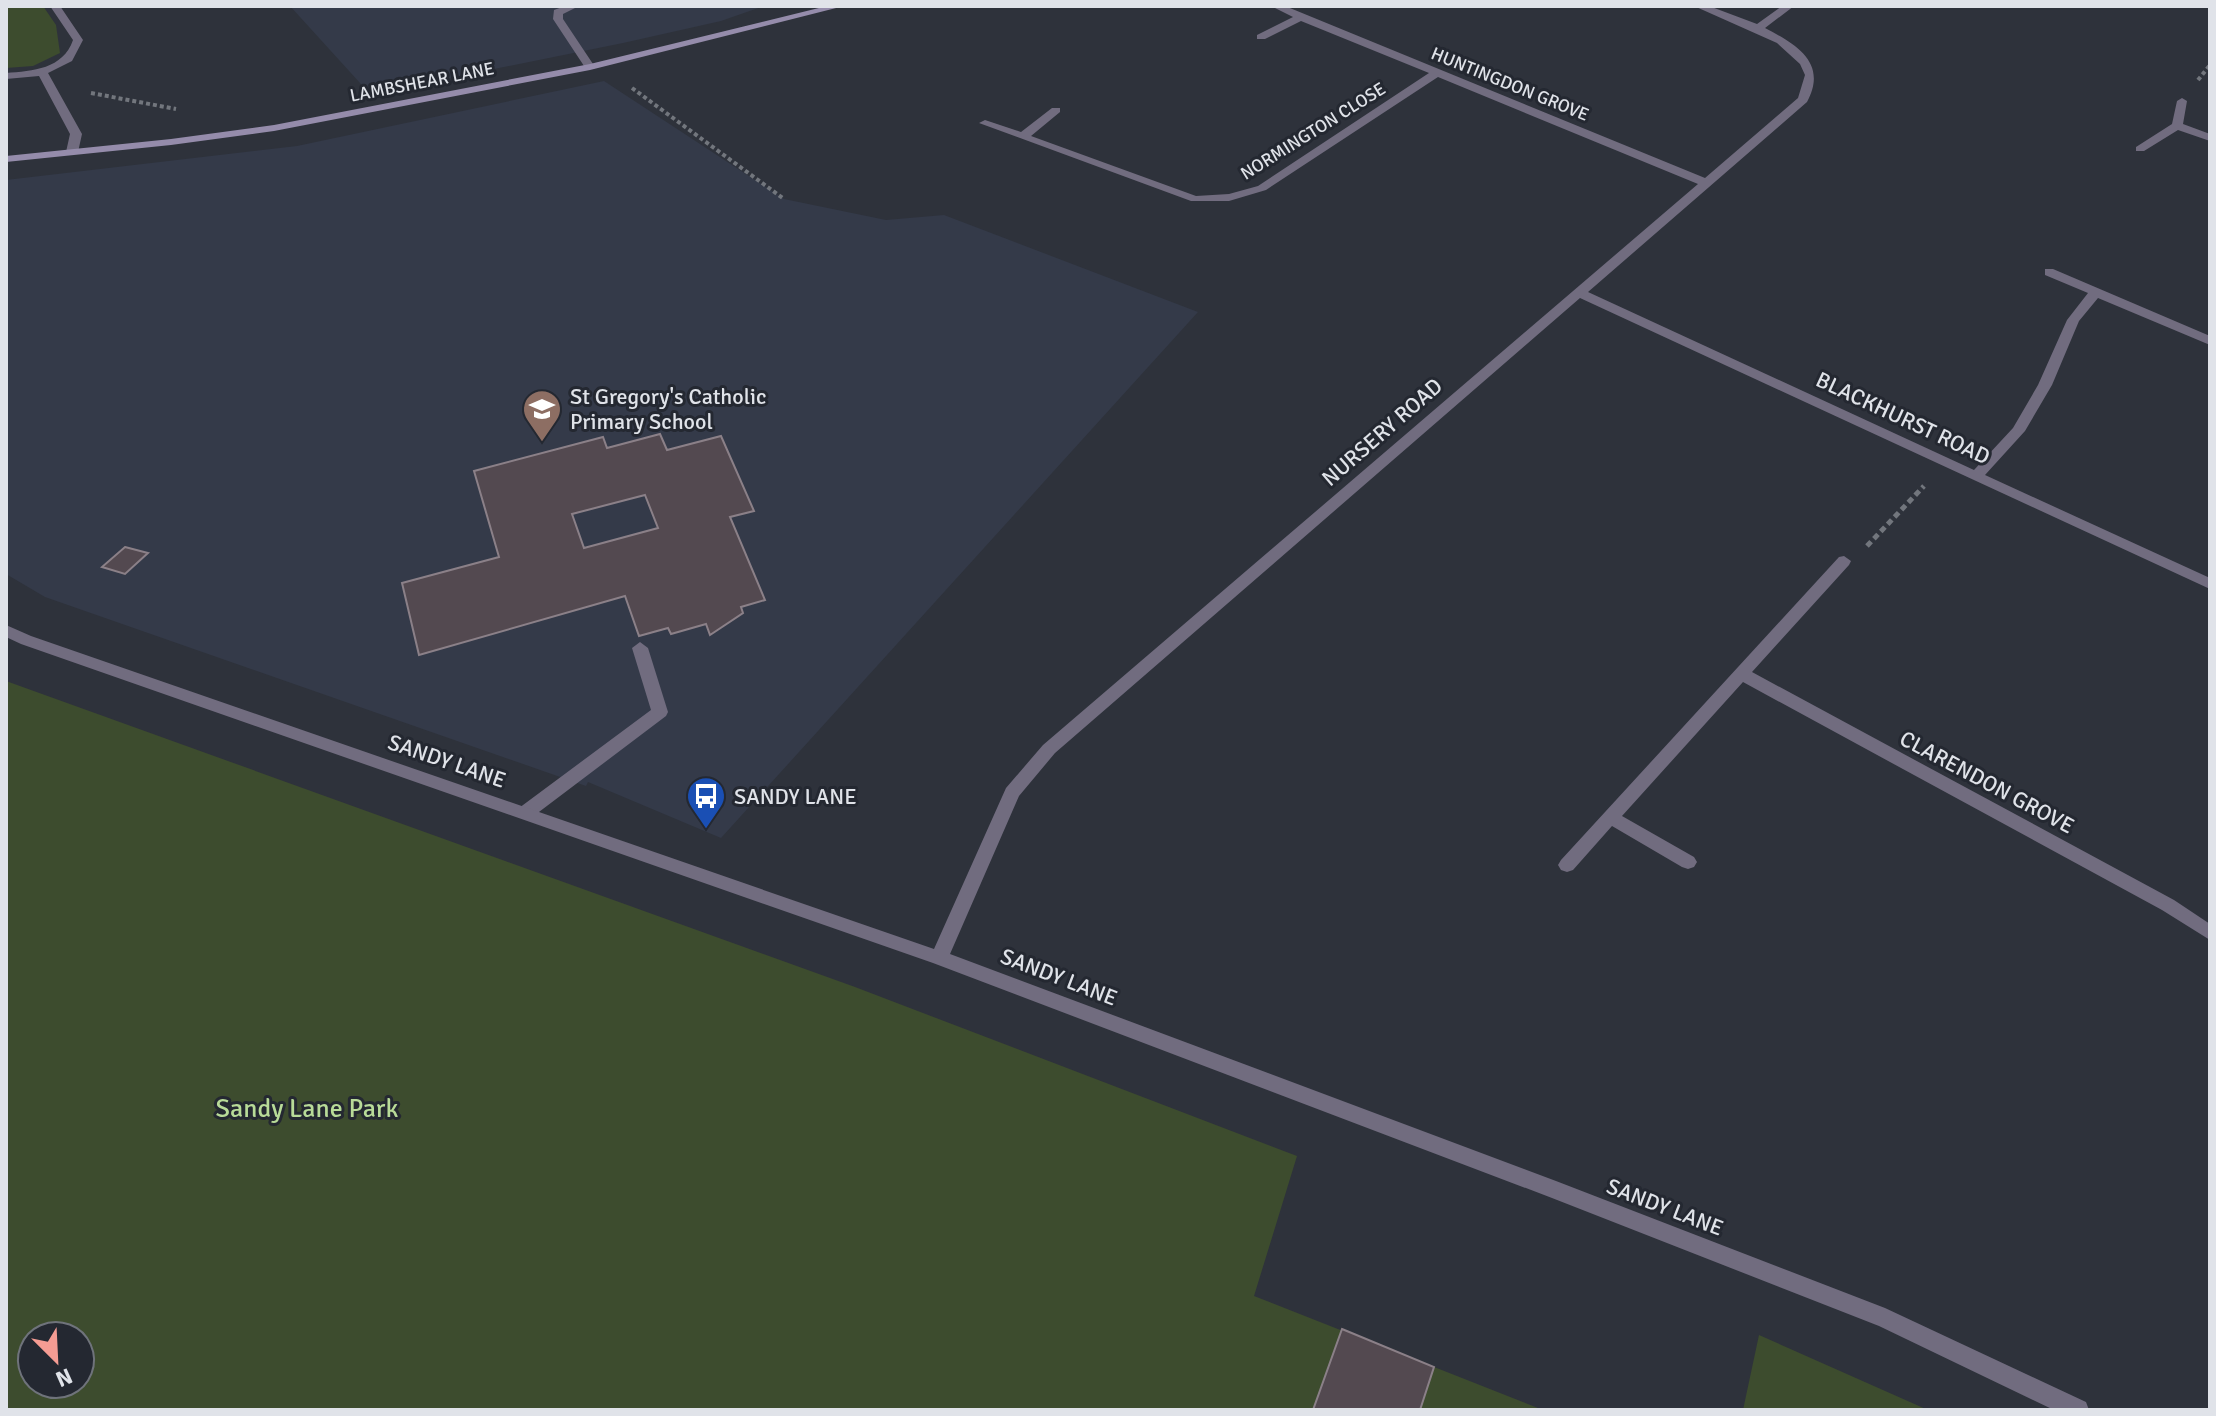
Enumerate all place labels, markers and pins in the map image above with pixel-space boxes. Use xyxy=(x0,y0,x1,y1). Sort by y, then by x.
place label: St Gregory's Catholic Primary School xyxy=(570,383,766,435)
school or university icon: St Gregory's Catholic Primary School xyxy=(521,388,563,443)
bus stop icon: SANDY LANE xyxy=(685,775,727,830)
place label: SANDY LANE xyxy=(734,783,857,810)

